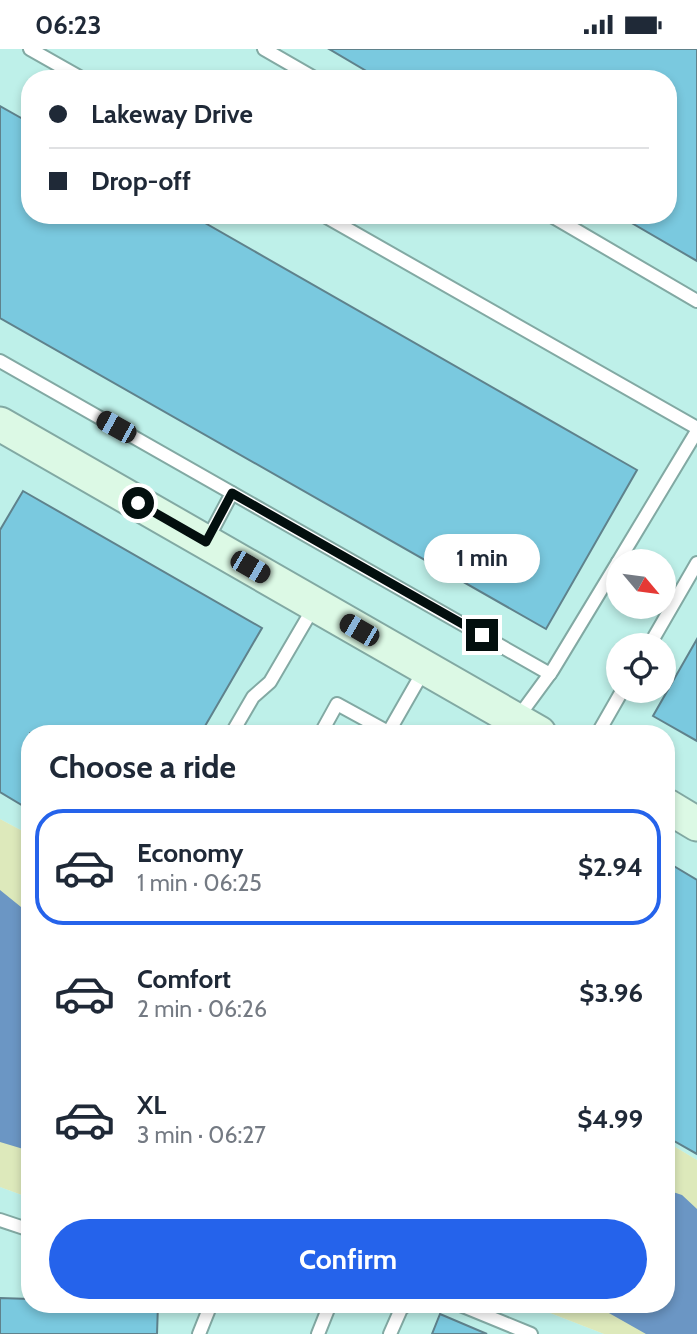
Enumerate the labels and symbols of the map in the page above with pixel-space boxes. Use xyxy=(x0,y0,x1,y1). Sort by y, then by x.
car xyxy=(93,408,140,446)
route start xyxy=(122,487,154,519)
callout: 1 min xyxy=(424,533,540,583)
car xyxy=(227,547,274,587)
north arrow xyxy=(606,549,676,619)
car xyxy=(336,610,383,650)
route end xyxy=(466,619,498,651)

